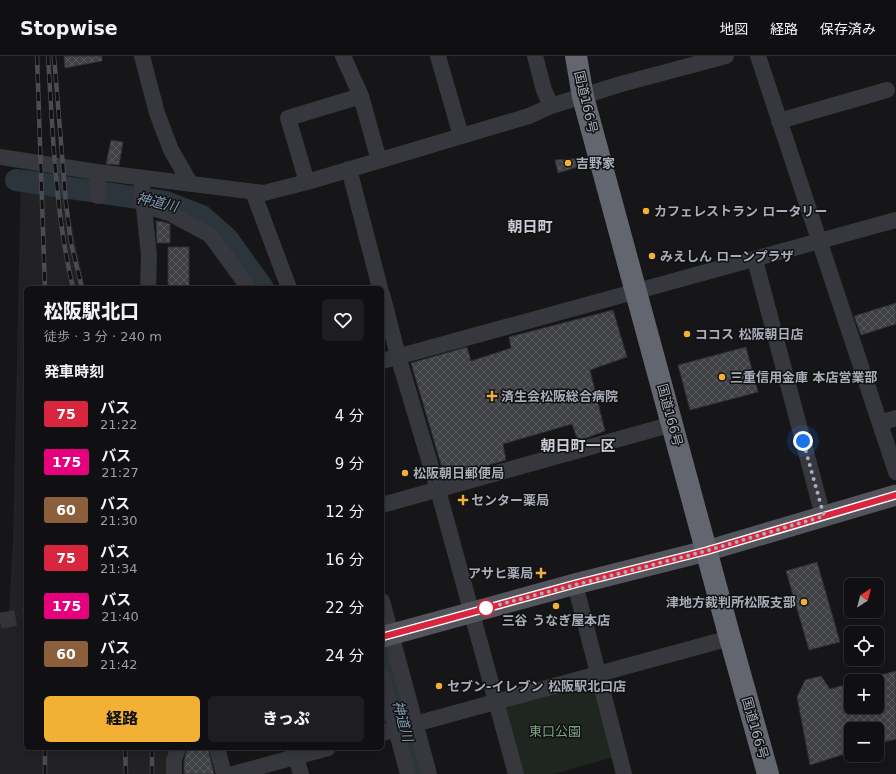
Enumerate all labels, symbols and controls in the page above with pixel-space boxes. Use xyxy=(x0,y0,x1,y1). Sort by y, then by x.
text: Stopwise xyxy=(20,17,118,39)
text: 地図 xyxy=(720,21,748,37)
text: 経路 xyxy=(770,21,798,37)
text: 保存済み xyxy=(820,21,876,37)
street label: 国道166号 xyxy=(572,69,600,135)
place label: 吉野家 xyxy=(576,156,615,171)
marker: 吉野家 xyxy=(563,158,573,168)
water label: 神道川 xyxy=(135,189,181,215)
place label: カフェレストラン ロータリー xyxy=(654,204,828,219)
marker: カフェレストラン ロータリー xyxy=(641,206,651,216)
district label: 朝日町 xyxy=(507,218,553,236)
place label: みえしん ローンプラザ xyxy=(660,249,794,264)
marker: みえしん ローンプラザ xyxy=(647,251,657,261)
button: heart xyxy=(322,299,364,341)
text: 松阪駅北口 xyxy=(44,300,139,322)
place label: ココス 松阪朝日店 xyxy=(695,327,804,342)
text: 徒歩 · 3 分 · 240 m xyxy=(44,329,162,344)
marker: ココス 松阪朝日店 xyxy=(682,329,692,339)
text: 発車時刻 xyxy=(44,363,104,381)
place label: 三重信用金庫 本店営業部 xyxy=(730,370,878,385)
marker: 三重信用金庫 本店営業部 xyxy=(717,372,727,382)
street label: 国道166号 xyxy=(654,382,686,448)
place label: 済生会松阪総合病院 xyxy=(501,389,618,404)
marker: 済生会松阪総合病院 xyxy=(486,390,498,402)
text: バス xyxy=(100,399,130,417)
text: 75 xyxy=(56,406,76,422)
text: 4 分 xyxy=(335,407,364,425)
text: 21:22 xyxy=(100,417,137,432)
your location xyxy=(793,431,813,451)
district label: 朝日町一区 xyxy=(540,437,616,455)
text: バス xyxy=(101,447,131,465)
text: 175 xyxy=(52,454,81,470)
text: 9 分 xyxy=(335,455,364,473)
text: 21:27 xyxy=(101,465,139,480)
place label: 松阪朝日郵便局 xyxy=(413,466,504,481)
marker: 松阪朝日郵便局 xyxy=(400,468,410,478)
place label: センター薬局 xyxy=(471,493,549,508)
text: バス xyxy=(100,495,130,513)
marker: センター薬局 xyxy=(458,495,468,505)
text: 60 xyxy=(56,502,76,518)
text: 12 分 xyxy=(325,503,364,521)
text: 21:30 xyxy=(100,513,137,528)
text: バス xyxy=(100,543,130,561)
text: 75 xyxy=(56,550,76,566)
text: 16 分 xyxy=(325,551,364,569)
text: 21:34 xyxy=(100,561,137,576)
place label: アサヒ薬局 xyxy=(468,566,533,581)
marker: アサヒ薬局 xyxy=(536,568,546,578)
north arrow xyxy=(844,578,884,618)
map controls xyxy=(844,578,884,762)
text: バス xyxy=(101,591,131,609)
place label: 津地方裁判所松阪支部 xyxy=(666,595,796,610)
marker: 津地方裁判所松阪支部 xyxy=(799,597,809,607)
text: 175 xyxy=(52,598,81,614)
text: 22 分 xyxy=(325,599,364,617)
unlabelled marker xyxy=(477,599,495,617)
marker: 三谷 うなぎ屋本店 xyxy=(551,601,561,611)
text: 21:40 xyxy=(101,609,139,624)
place label: 三谷 うなぎ屋本店 xyxy=(502,613,610,628)
button: locate xyxy=(844,626,884,666)
text: バス xyxy=(100,639,130,657)
text: 60 xyxy=(56,646,76,662)
text: 24 分 xyxy=(325,647,364,665)
text: 21:42 xyxy=(100,657,137,672)
button: + xyxy=(844,674,884,714)
place label: セブン-イレブン 松阪駅北口店 xyxy=(447,679,626,694)
marker: セブン-イレブン 松阪駅北口店 xyxy=(434,681,444,691)
street label: 国道166号 xyxy=(739,695,771,761)
button: 経路 xyxy=(44,696,200,742)
button: きっぷ xyxy=(208,696,364,742)
water label: 神道川 xyxy=(390,699,417,745)
button: − xyxy=(844,722,884,762)
park label: 東口公園 xyxy=(529,724,581,739)

